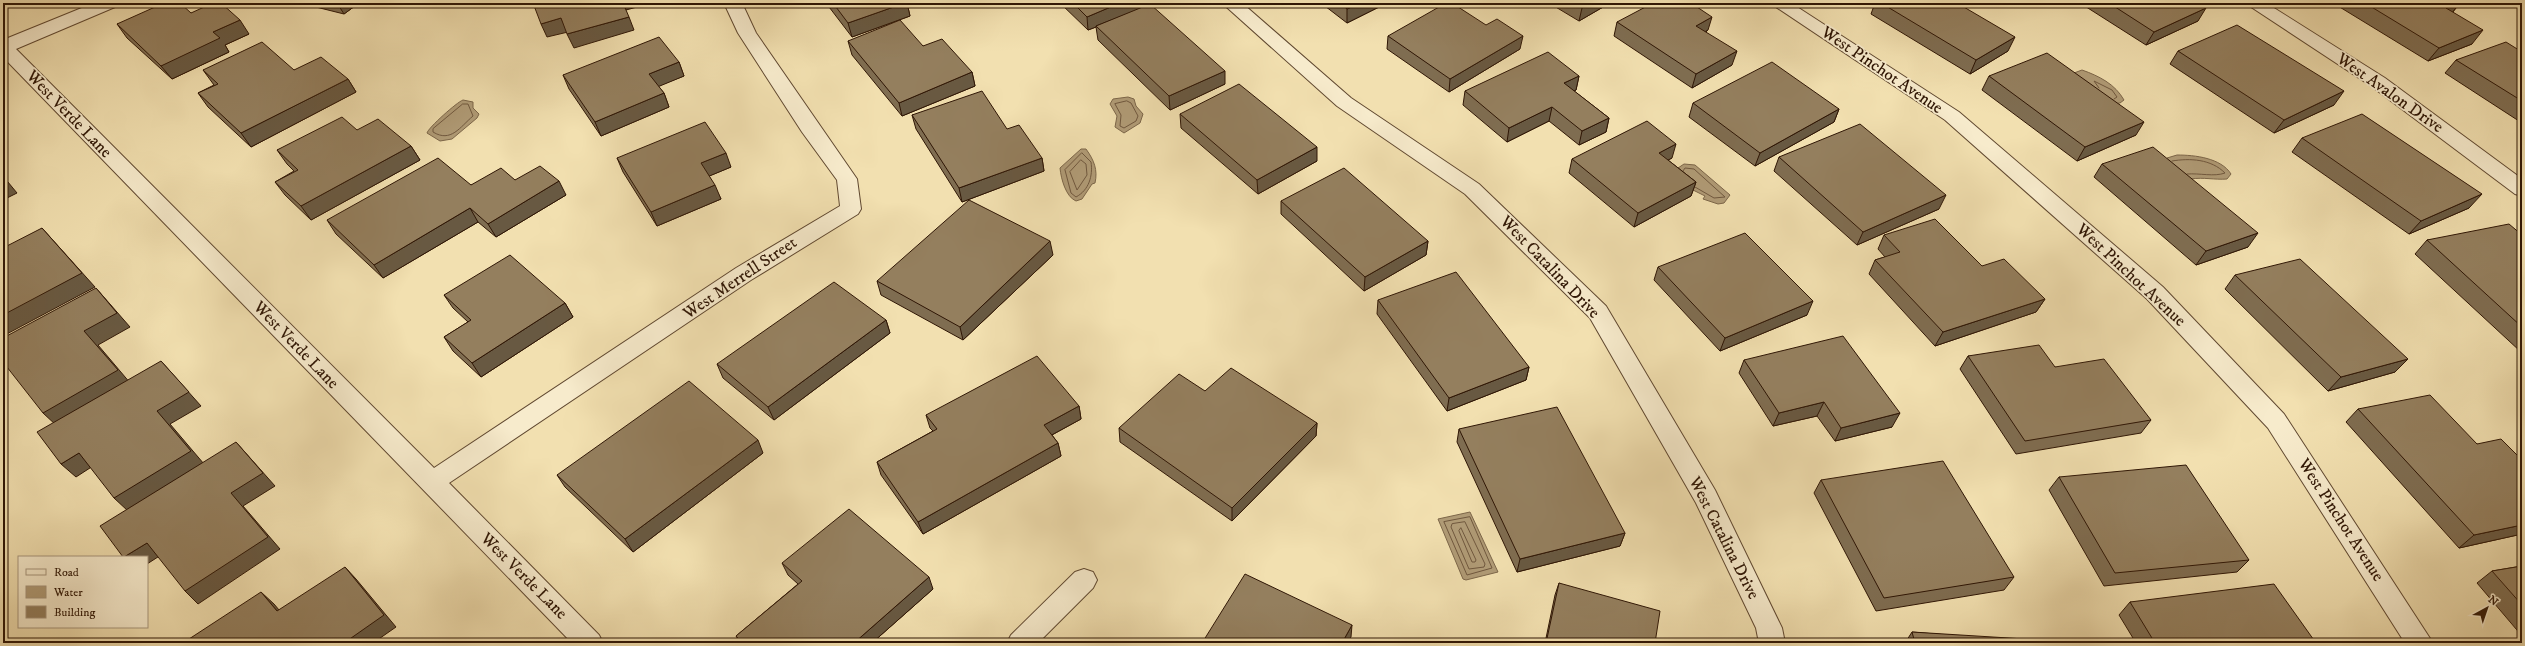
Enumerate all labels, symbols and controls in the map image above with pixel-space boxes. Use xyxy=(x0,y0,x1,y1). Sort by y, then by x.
street label: West Pinchot Avenue xyxy=(1816,21,1947,119)
street label: West Avalon Drive xyxy=(2331,47,2448,138)
street label: West Verde Lane xyxy=(21,65,117,163)
street label: West Catalina Drive xyxy=(1495,210,1605,323)
street label: West Pinchot Avenue xyxy=(2071,218,2191,332)
street label: West Merrell Street xyxy=(678,231,802,325)
street label: West Verde Lane xyxy=(248,296,344,394)
street label: West Pinchot Avenue xyxy=(2293,454,2389,586)
street label: West Catalina Drive xyxy=(1683,472,1764,603)
street label: West Verde Lane xyxy=(475,527,572,624)
legend xyxy=(18,556,148,628)
text: Road xyxy=(54,565,79,580)
text: Water xyxy=(53,585,83,600)
north arrow xyxy=(2467,588,2507,628)
text: N xyxy=(2485,593,2501,609)
text: Building xyxy=(54,605,95,620)

